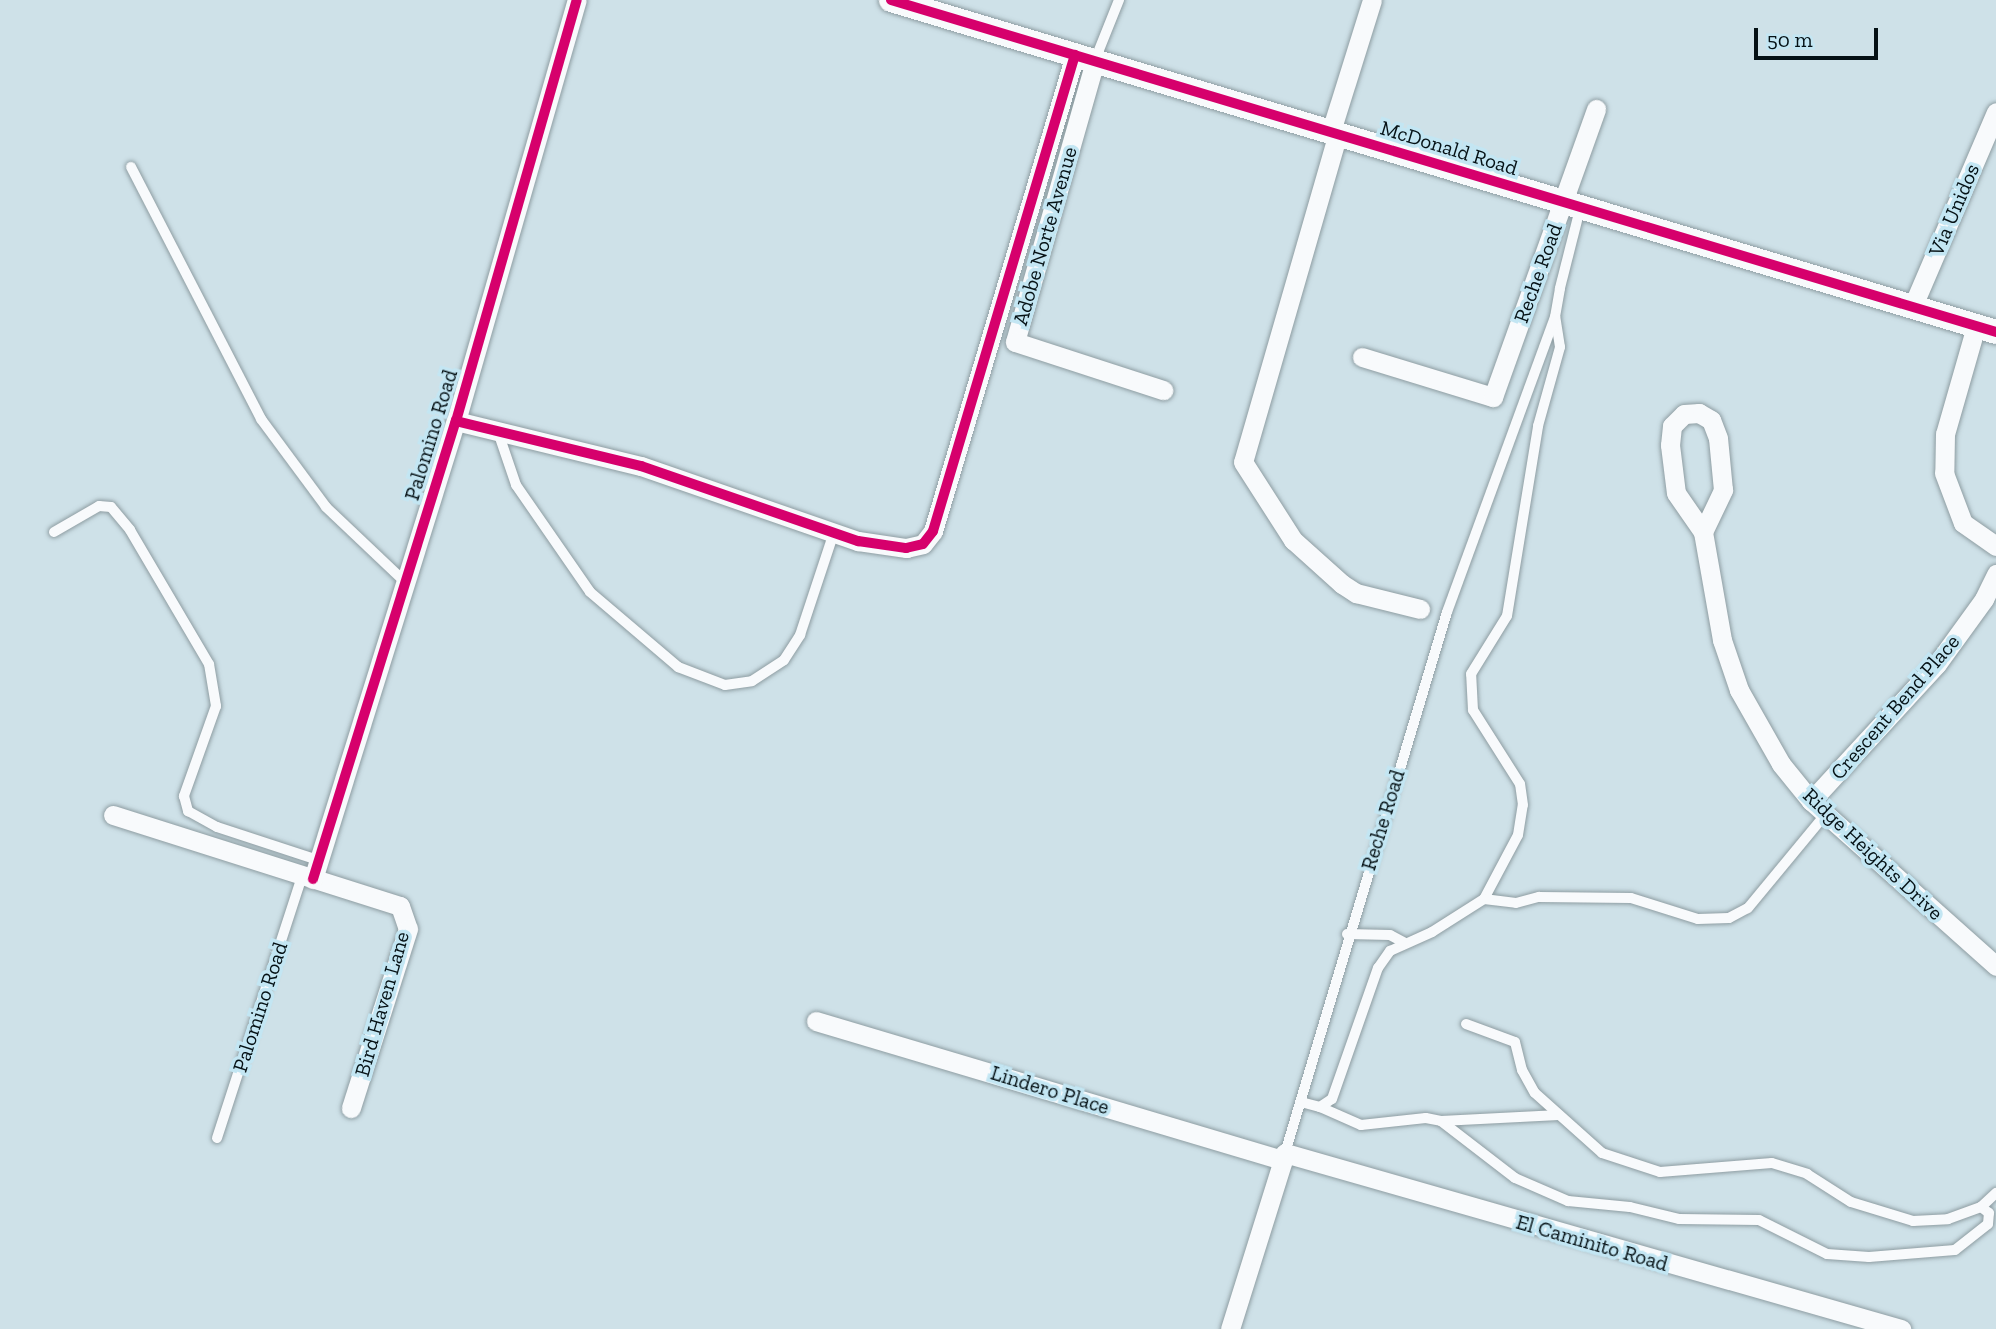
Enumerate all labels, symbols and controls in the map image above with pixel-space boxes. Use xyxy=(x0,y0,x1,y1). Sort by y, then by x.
scale bar xyxy=(1758,14,1882,58)
text: 50 m xyxy=(1767,27,1813,52)
street label: McDonald Road xyxy=(1377,115,1521,181)
street label: Adobe Norte Avenue xyxy=(1007,144,1083,328)
street label: Via Unidos xyxy=(1923,160,1985,260)
street label: Reche Road xyxy=(1508,220,1568,326)
street label: Palomino Road xyxy=(399,367,463,503)
street label: Crescent Bend Place xyxy=(1825,629,1965,785)
street label: Reche Road xyxy=(1356,767,1410,873)
street label: Ridge Heights Drive xyxy=(1798,783,1948,925)
street label: Bird Haven Lane xyxy=(349,929,415,1079)
street label: Palomino Road xyxy=(227,939,293,1075)
street label: Lindero Place xyxy=(988,1060,1112,1120)
street label: El Caminito Road xyxy=(1513,1209,1671,1277)

